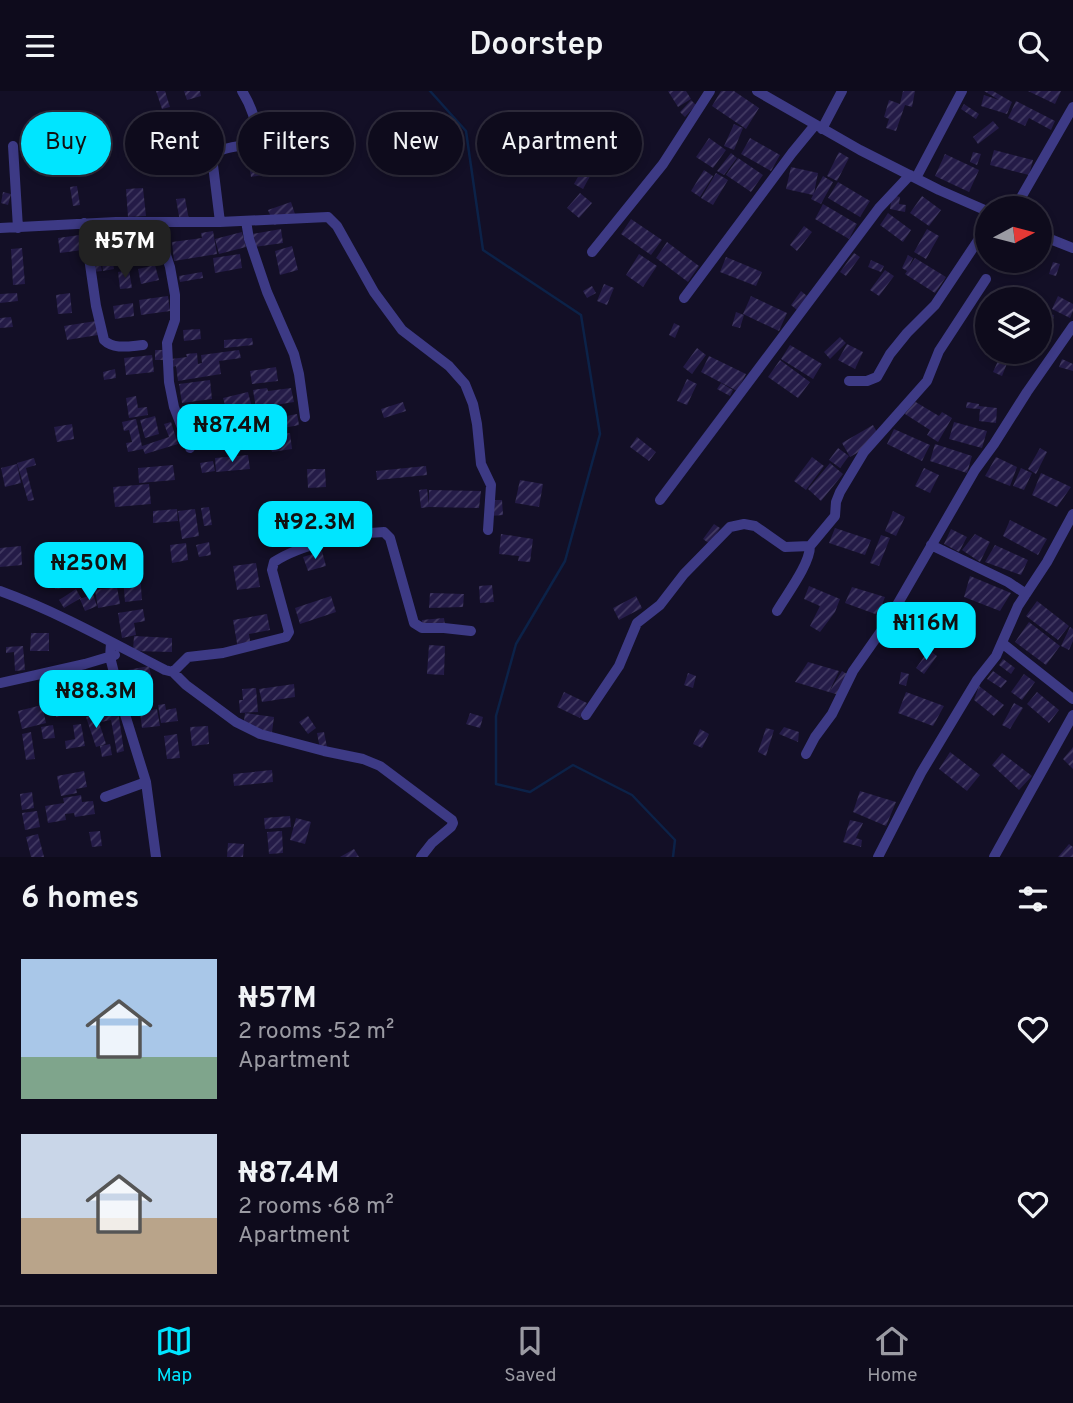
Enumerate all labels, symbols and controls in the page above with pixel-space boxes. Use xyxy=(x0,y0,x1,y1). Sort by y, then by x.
text: Doorstep xyxy=(469,26,604,66)
icon: menu xyxy=(21,27,59,65)
icon: search xyxy=(1014,27,1052,65)
chip: Buy xyxy=(21,112,111,175)
chip: Rent xyxy=(125,112,224,175)
chip: Filters xyxy=(238,112,354,175)
chip: New xyxy=(368,112,463,175)
chip: Apartment xyxy=(477,112,642,175)
north arrow xyxy=(975,196,1052,273)
map controls xyxy=(975,196,1052,364)
pin: ₦57M xyxy=(84,221,166,280)
text: ₦57M xyxy=(95,228,155,257)
button: layers xyxy=(975,287,1052,364)
pin: ₦87.4M xyxy=(175,405,289,464)
text: ₦87.4M xyxy=(193,412,271,441)
pin: ₦92.3M xyxy=(258,501,372,561)
text: ₦92.3M xyxy=(274,509,356,538)
pin: ₦250M xyxy=(40,543,138,602)
text: ₦250M xyxy=(50,550,128,579)
pin: ₦116M xyxy=(877,603,975,662)
text: ₦116M xyxy=(893,610,959,639)
pin: ₦88.3M xyxy=(39,671,153,730)
text: ₦88.3M xyxy=(55,678,137,707)
icon: filters xyxy=(1014,880,1052,918)
text: 6 homes xyxy=(21,881,139,918)
text: ₦57M xyxy=(238,981,317,1018)
icon: home xyxy=(77,987,161,1071)
icon: heart xyxy=(1014,1010,1052,1048)
text: 2 rooms · 52 m² xyxy=(238,1018,394,1047)
text: Apartment xyxy=(238,1047,350,1076)
text: ₦87.4M xyxy=(238,1156,339,1193)
icon: home xyxy=(77,1162,161,1246)
icon: heart xyxy=(1014,1185,1052,1223)
text: 2 rooms · 68 m² xyxy=(238,1193,394,1222)
text: Apartment xyxy=(238,1222,350,1251)
tab: Map xyxy=(155,1322,193,1388)
tab: Saved xyxy=(504,1322,556,1388)
tab: Home xyxy=(867,1322,918,1388)

